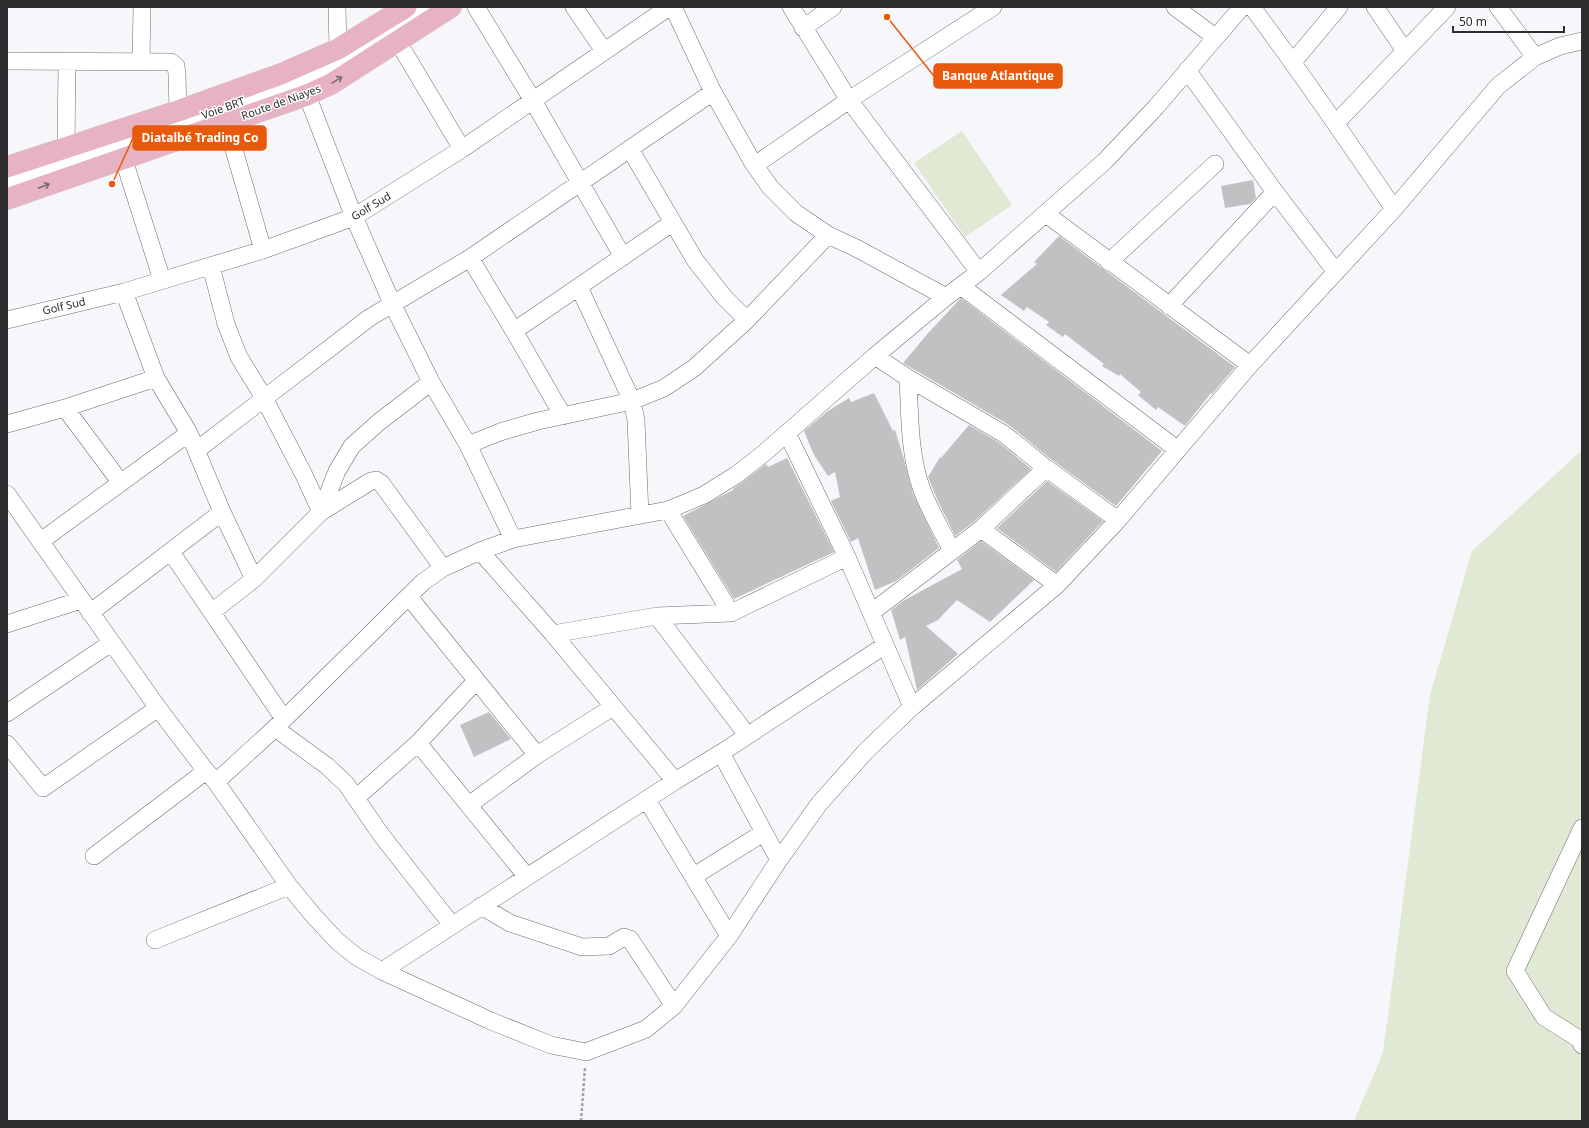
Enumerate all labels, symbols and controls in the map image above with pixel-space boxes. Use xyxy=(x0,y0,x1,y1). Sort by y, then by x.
scale bar xyxy=(1453,8,1564,34)
text: 50 m xyxy=(1459,13,1487,30)
callout: Banque Atlantique xyxy=(934,64,1062,88)
text: Banque Atlantique xyxy=(942,67,1054,84)
one-way arrow xyxy=(331,76,342,84)
street label: Route de Niayes xyxy=(239,80,323,123)
street label: Voie BRT xyxy=(199,93,247,122)
callout: Diatalbé Trading Co xyxy=(133,126,266,150)
text: Diatalbé Trading Co xyxy=(142,129,258,146)
one-way arrow xyxy=(37,181,49,189)
street label: Golf Sud xyxy=(348,188,393,223)
street label: Golf Sud xyxy=(41,293,87,318)

